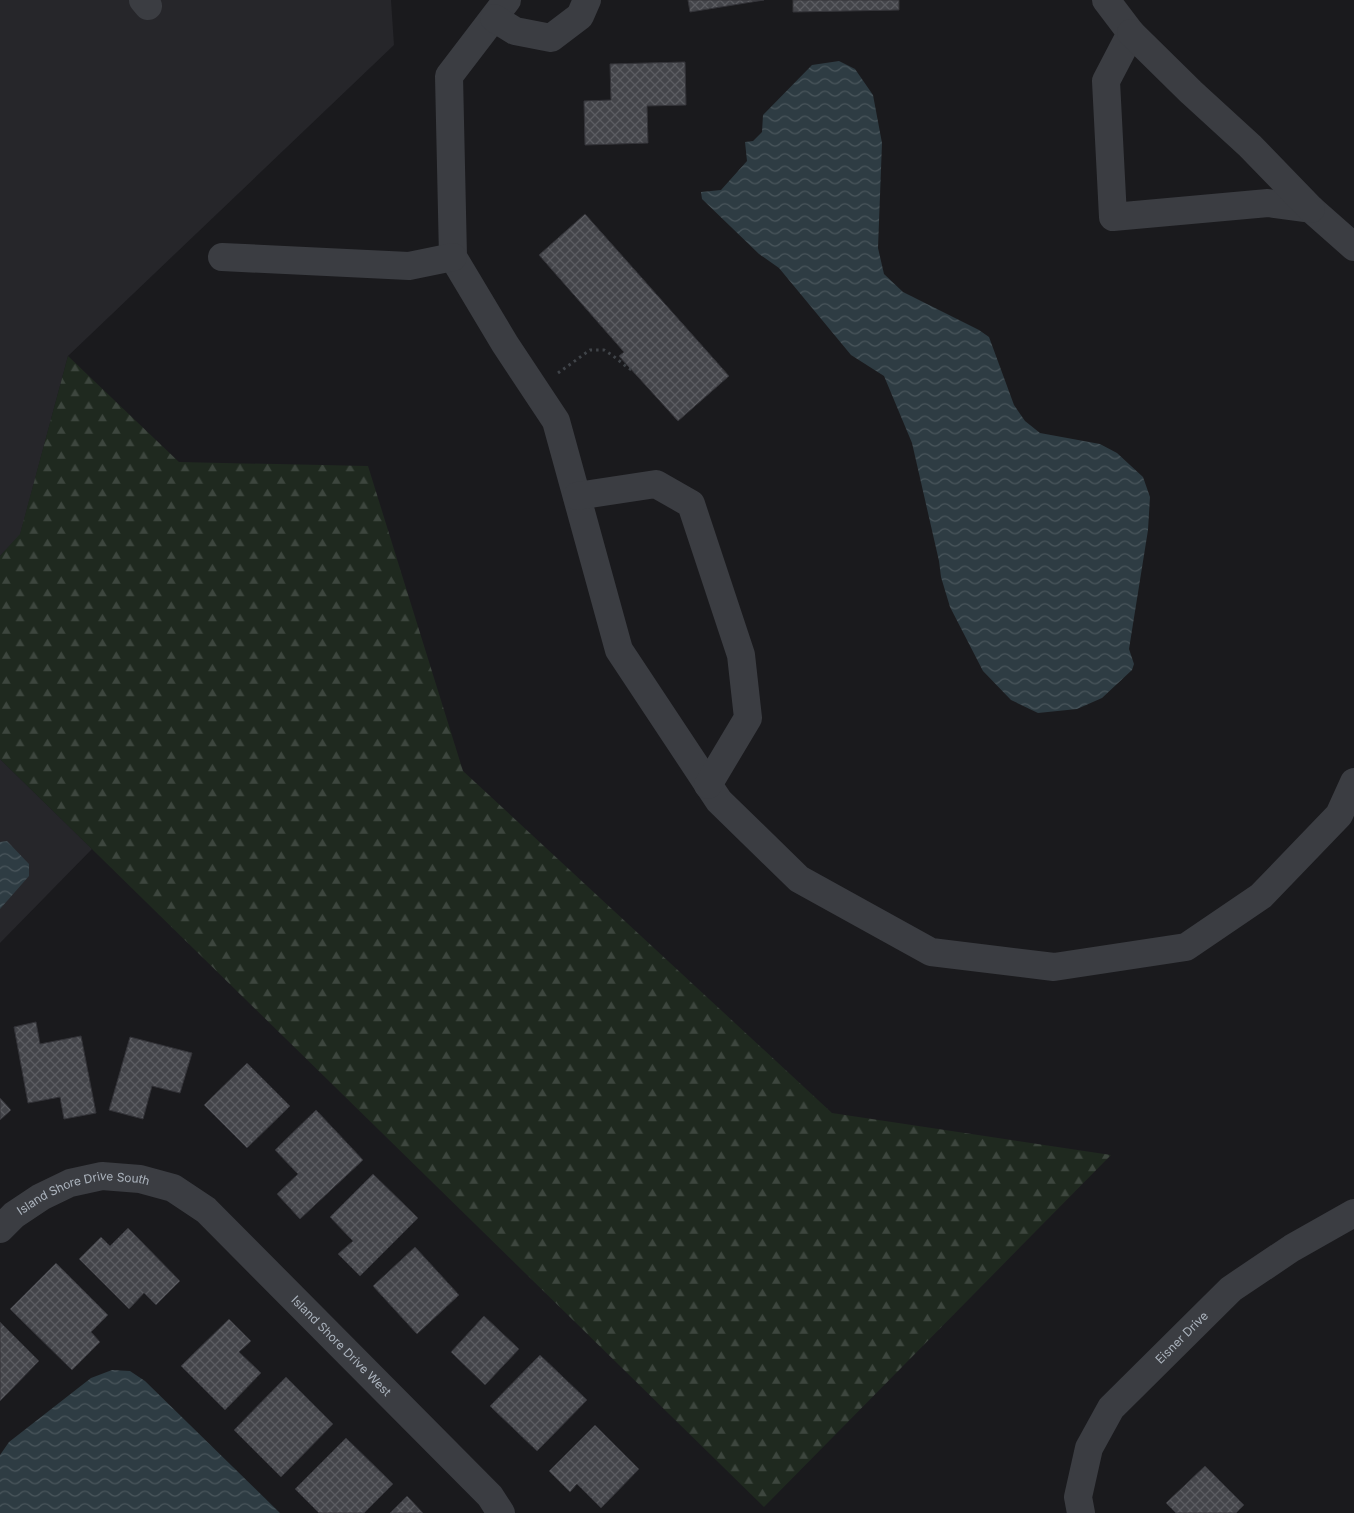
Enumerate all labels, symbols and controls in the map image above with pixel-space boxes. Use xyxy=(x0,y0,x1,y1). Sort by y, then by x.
street label: Island Shore Drive South xyxy=(14,1168,151,1218)
street label: Island Shore Drive West xyxy=(288,1292,395,1399)
street label: Eisner Drive xyxy=(1152,1308,1211,1367)

